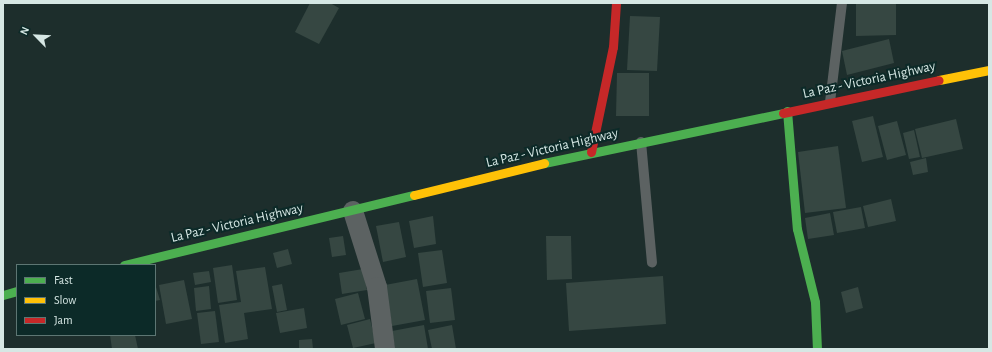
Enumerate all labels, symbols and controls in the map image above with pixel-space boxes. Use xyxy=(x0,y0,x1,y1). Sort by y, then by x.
north arrow xyxy=(16,16,56,56)
text: N xyxy=(18,25,31,37)
street label: La Paz - Victoria Highway xyxy=(801,58,937,102)
street label: La Paz - Victoria Highway xyxy=(484,125,620,171)
street label: La Paz - Victoria Highway xyxy=(169,200,305,246)
legend xyxy=(16,264,156,336)
text: Fast xyxy=(54,274,73,286)
text: Slow xyxy=(54,294,76,306)
text: Jam xyxy=(54,314,73,326)

